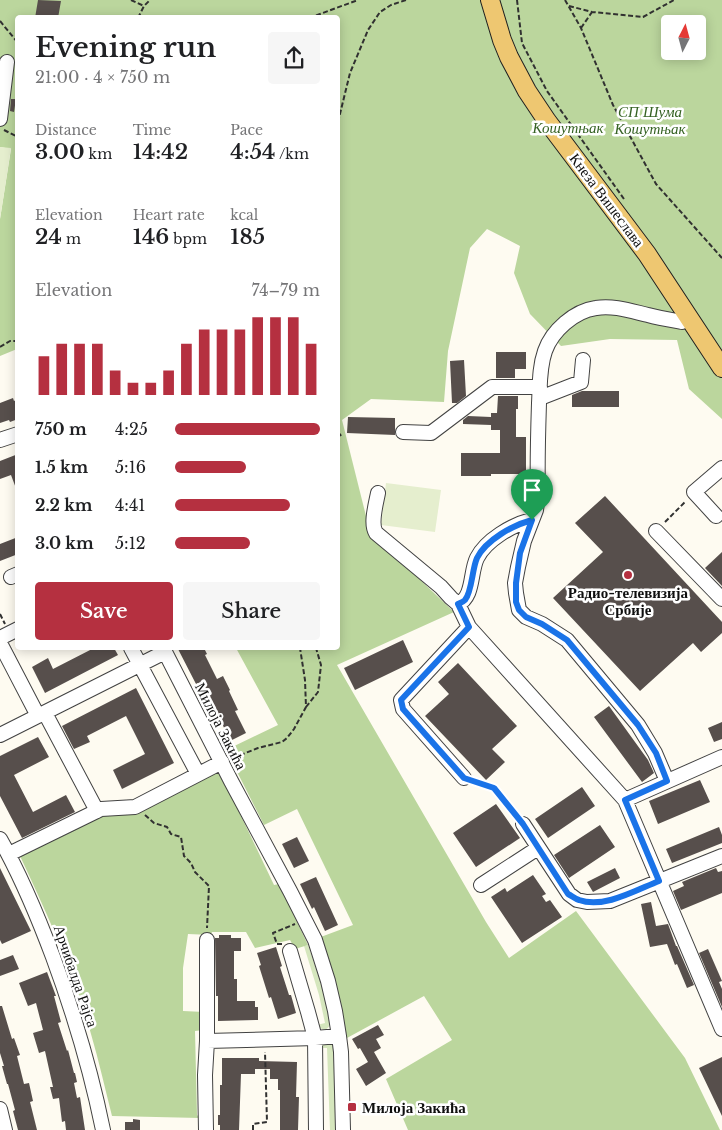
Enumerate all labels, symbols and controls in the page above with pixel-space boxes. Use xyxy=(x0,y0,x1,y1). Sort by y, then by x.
north arrow xyxy=(661,15,706,60)
map controls xyxy=(661,15,706,60)
text: Evening run xyxy=(35,30,216,65)
button: share xyxy=(268,32,320,84)
text: 21:00 · 4 × 750 m xyxy=(35,67,170,87)
park label: СП Шума Кошутњак xyxy=(614,102,686,138)
park label: Кошутњак xyxy=(532,118,604,137)
text: Distance xyxy=(35,121,97,139)
text: Time xyxy=(133,121,171,139)
text: Pace xyxy=(230,121,263,139)
text: 3.00 xyxy=(35,139,84,165)
text: 14:42 xyxy=(133,139,188,165)
text: 4:54 xyxy=(230,139,275,165)
text: km xyxy=(84,145,112,163)
text: /km xyxy=(275,145,309,163)
street label: Кнеза Вишеслава xyxy=(565,149,649,251)
text: Elevation xyxy=(35,206,103,224)
text: Heart rate xyxy=(133,206,205,224)
text: kcal xyxy=(230,206,258,224)
text: 24 xyxy=(35,224,62,250)
text: 146 xyxy=(133,224,169,250)
text: 185 xyxy=(230,224,265,250)
text: m xyxy=(62,230,81,248)
text: bpm xyxy=(169,230,207,248)
text: Elevation xyxy=(35,280,112,300)
text: 74–79 m xyxy=(251,280,320,300)
text: 750 m xyxy=(35,419,87,439)
text: 4:25 xyxy=(115,419,148,439)
text: 1.5 km xyxy=(35,457,88,477)
text: 5:16 xyxy=(115,457,146,477)
pin xyxy=(511,469,553,520)
icon: arrive xyxy=(518,476,546,504)
text: 2.2 km xyxy=(35,495,93,515)
text: 4:41 xyxy=(115,495,145,515)
text: 3.0 km xyxy=(35,533,94,553)
text: 5:12 xyxy=(115,533,146,553)
marker: Радио-телевизија Србије xyxy=(622,569,634,581)
button: Save xyxy=(35,582,173,640)
button: Share xyxy=(183,582,320,640)
place label: Радио-телевизија Србије xyxy=(568,583,689,619)
street label: Милоја Закића xyxy=(191,679,251,773)
street label: Арчибалда Рајса xyxy=(50,922,102,1030)
place label: Милоја Закића xyxy=(362,1098,466,1117)
marker: Милоја Закића xyxy=(346,1101,358,1113)

